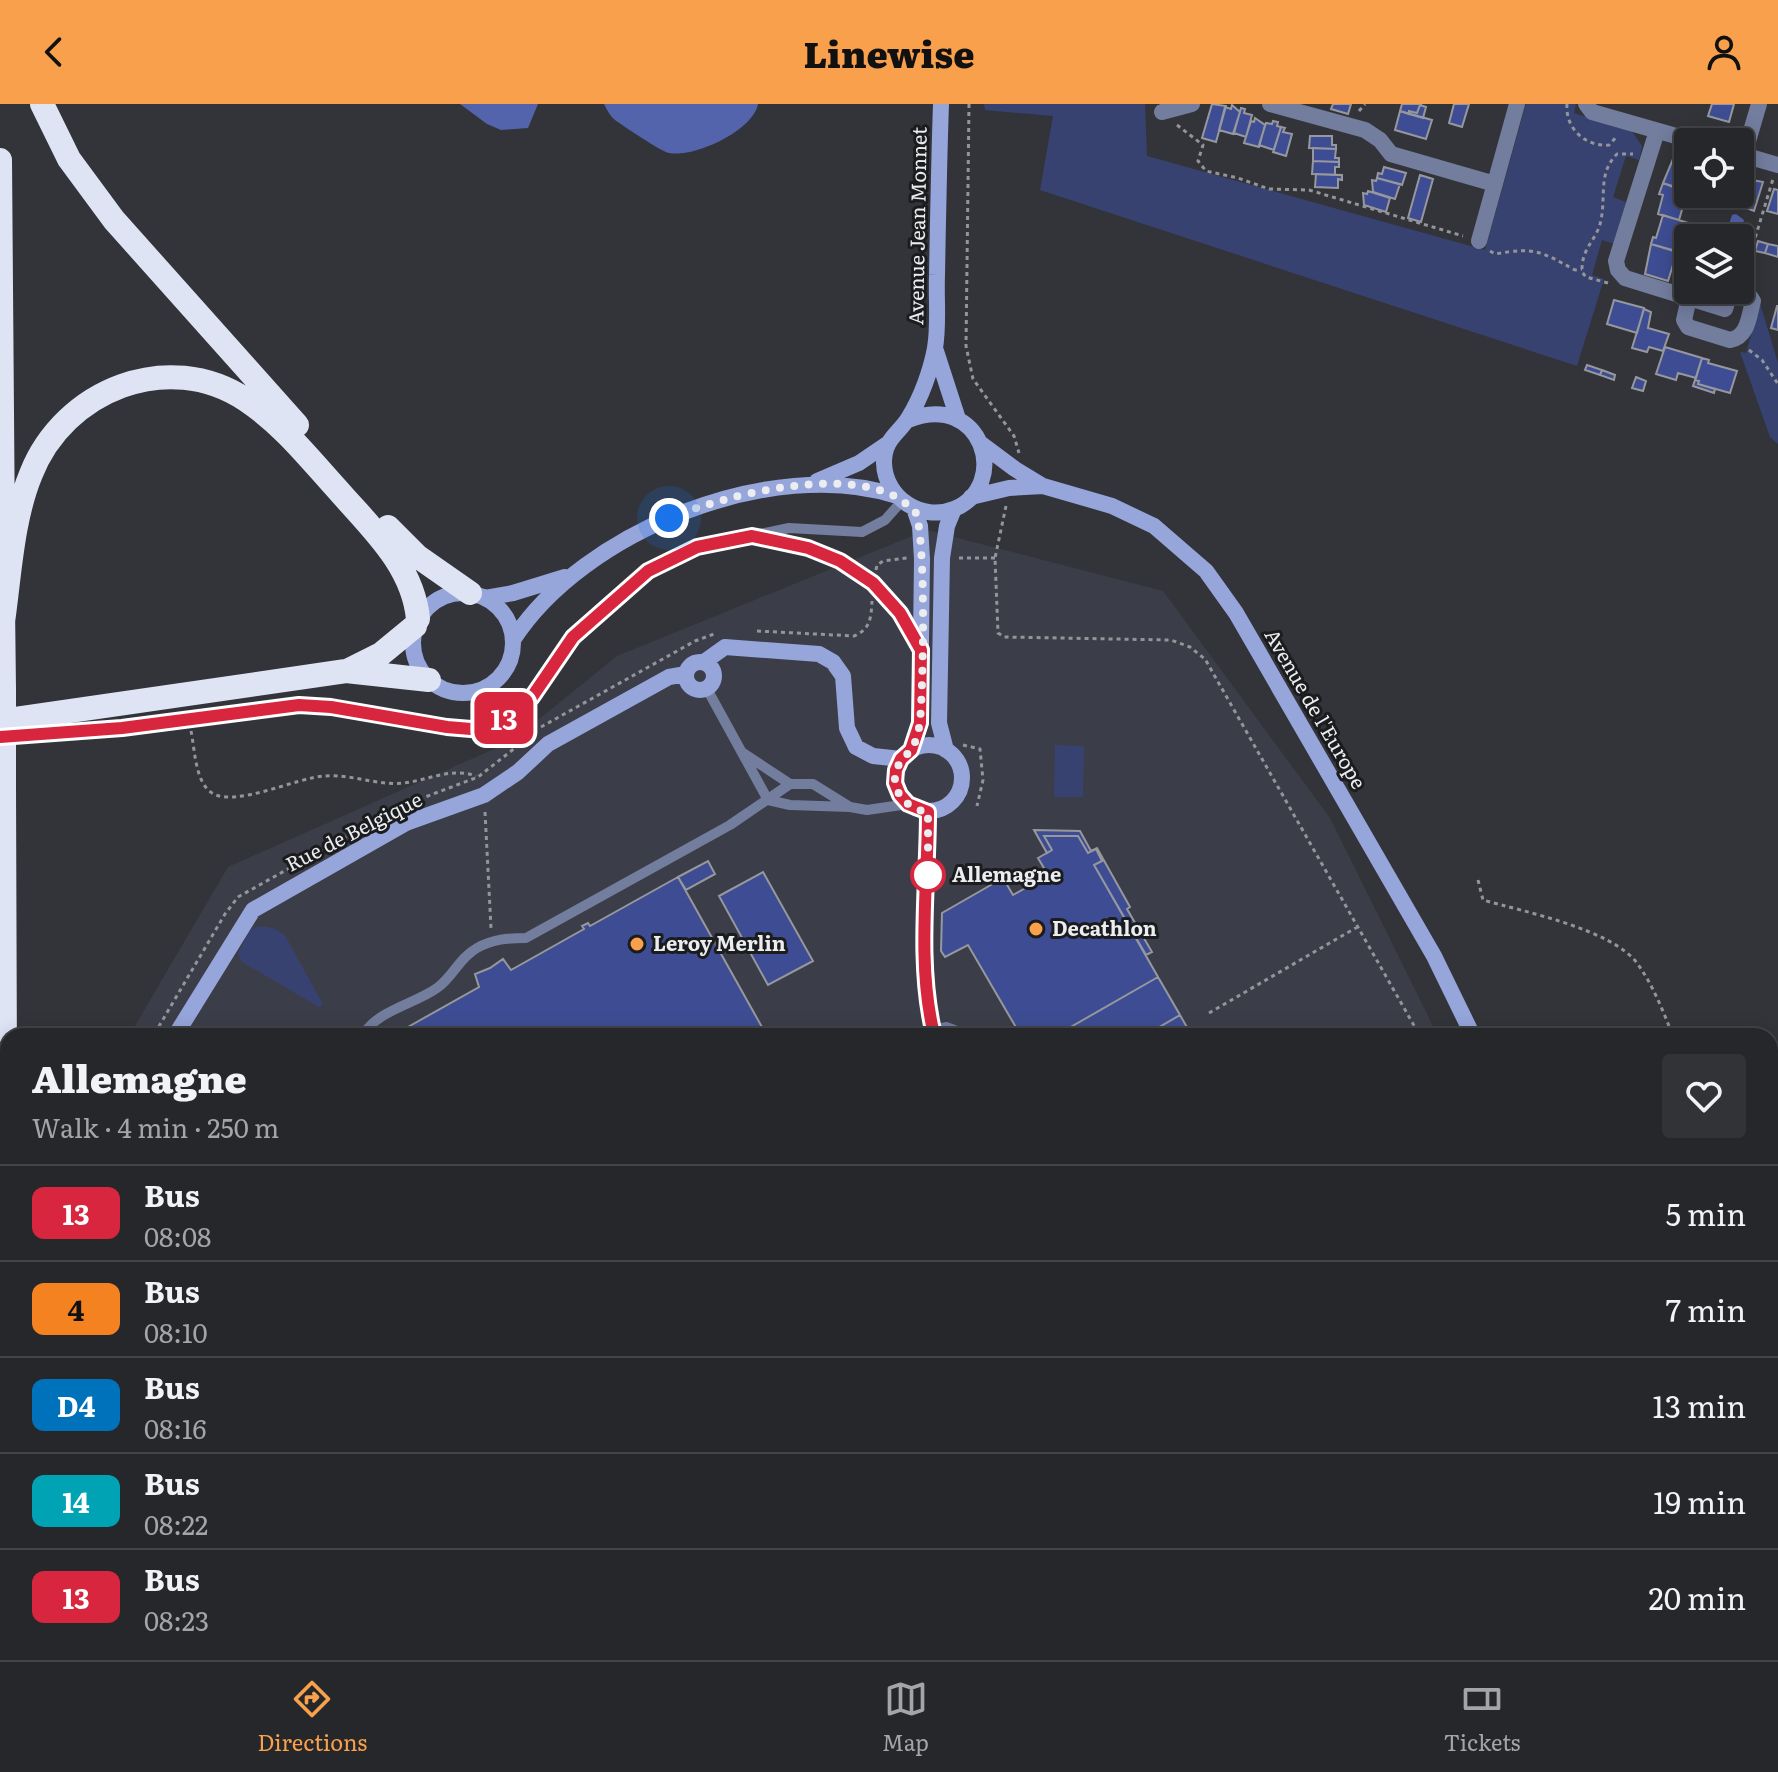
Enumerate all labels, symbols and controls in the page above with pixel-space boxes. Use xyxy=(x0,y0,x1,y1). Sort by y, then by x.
text: Linewise xyxy=(803,26,975,79)
icon: back xyxy=(32,30,76,74)
icon: person xyxy=(1702,30,1746,74)
street label: Avenue Jean Monnet xyxy=(899,127,933,325)
map controls xyxy=(1674,128,1754,304)
button: locate xyxy=(1674,128,1754,208)
button: layers xyxy=(1674,224,1754,304)
your location xyxy=(649,498,689,538)
street label: Avenue de l'Europe xyxy=(1259,622,1375,794)
line badge: 13 xyxy=(468,692,540,744)
text: 13 xyxy=(490,697,518,739)
street label: Rue de Belgique xyxy=(280,783,427,878)
marker: Allemagne xyxy=(911,858,945,892)
place label: Allemagne xyxy=(952,858,1061,888)
place label: Decathlon xyxy=(1052,912,1157,942)
marker: Decathlon xyxy=(1027,920,1045,938)
place label: Leroy Merlin xyxy=(653,927,786,957)
marker: Leroy Merlin xyxy=(628,935,646,953)
text: Allemagne xyxy=(32,1048,247,1105)
button: heart xyxy=(1662,1054,1746,1138)
text: Walk · 4 min · 250 m xyxy=(32,1107,279,1146)
text: Bus xyxy=(144,1172,200,1216)
text: 5 min xyxy=(1666,1191,1746,1235)
text: 13 xyxy=(62,1192,90,1234)
text: 08:08 xyxy=(144,1216,211,1255)
text: Bus xyxy=(144,1268,200,1312)
text: 7 min xyxy=(1666,1287,1746,1331)
text: 4 xyxy=(68,1288,84,1330)
text: 08:10 xyxy=(144,1312,208,1351)
text: Bus xyxy=(144,1364,200,1408)
text: 13 min xyxy=(1653,1383,1746,1427)
text: D4 xyxy=(57,1384,95,1426)
text: 08:16 xyxy=(144,1408,207,1447)
text: Bus xyxy=(144,1460,200,1504)
text: 19 min xyxy=(1653,1479,1746,1523)
text: 14 xyxy=(62,1480,90,1522)
text: 08:22 xyxy=(144,1504,208,1543)
text: Bus xyxy=(144,1556,200,1600)
text: 20 min xyxy=(1649,1575,1746,1619)
text: 13 xyxy=(62,1576,90,1618)
text: 08:23 xyxy=(144,1600,209,1639)
tab: Directions xyxy=(257,1677,367,1758)
tab: Map xyxy=(882,1677,929,1758)
tab: Tickets xyxy=(1444,1677,1521,1758)

